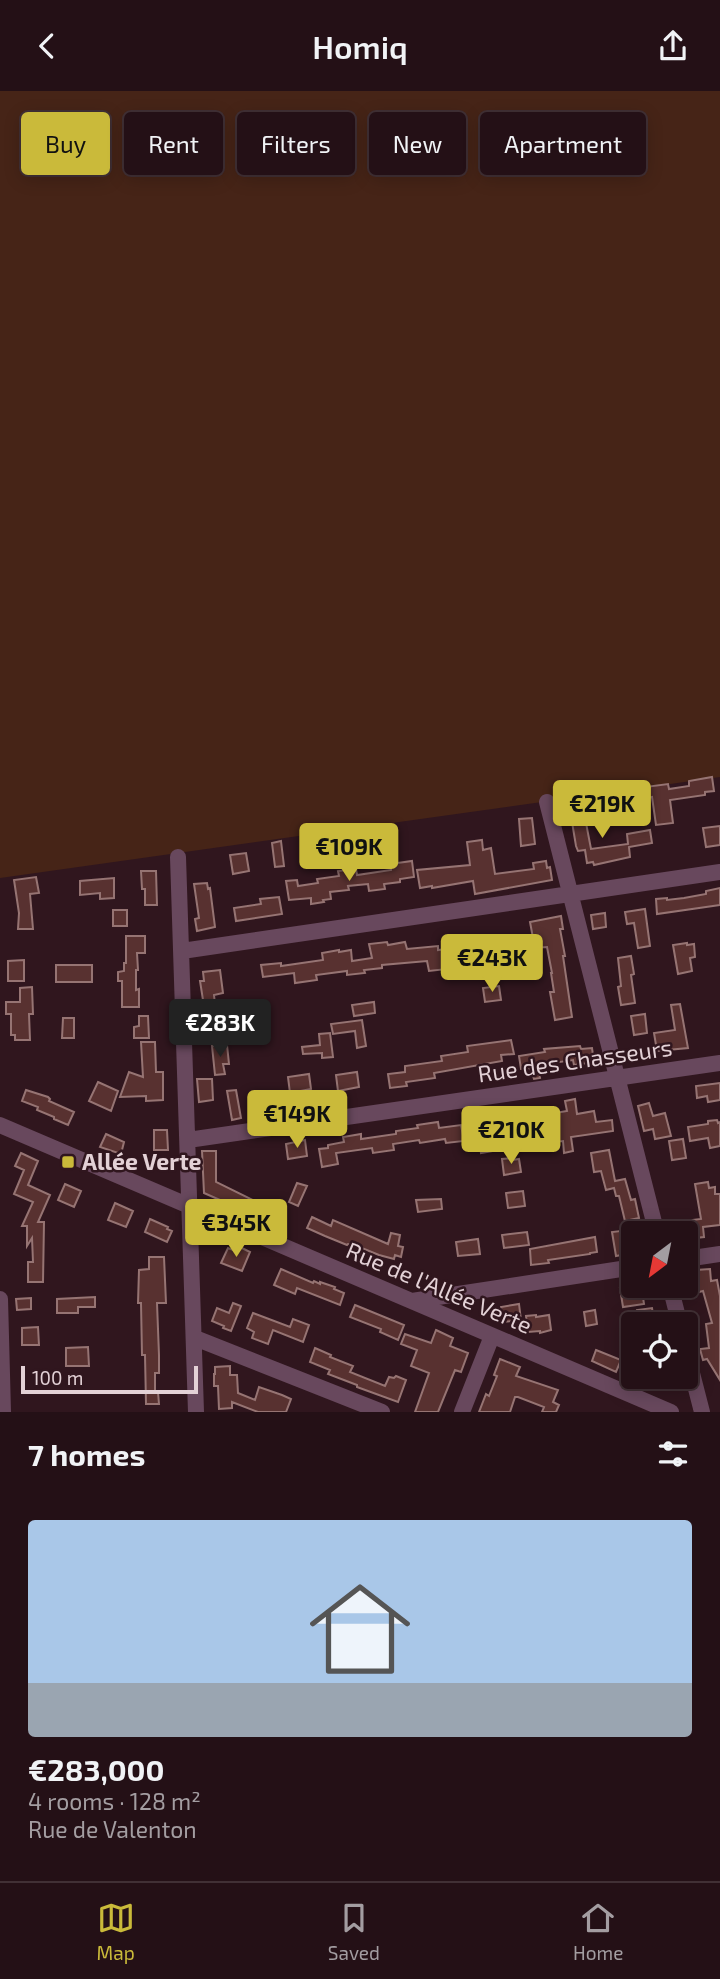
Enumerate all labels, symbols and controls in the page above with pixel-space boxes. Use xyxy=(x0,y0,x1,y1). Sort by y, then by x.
icon: back xyxy=(28,27,66,65)
text: Homiq xyxy=(312,27,408,65)
icon: share xyxy=(654,27,692,65)
chip: Buy xyxy=(21,112,110,175)
chip: Rent xyxy=(124,112,223,175)
chip: Filters xyxy=(237,112,355,175)
chip: New xyxy=(369,112,466,175)
chip: Apartment xyxy=(480,112,646,175)
pin: €219K xyxy=(553,781,651,840)
text: €219K xyxy=(569,789,635,817)
pin: €109K xyxy=(300,823,398,883)
text: €109K xyxy=(315,832,383,860)
pin: €243K xyxy=(443,935,541,994)
text: €243K xyxy=(457,943,527,971)
pin: €283K xyxy=(171,999,269,1059)
text: €283K xyxy=(185,1008,255,1036)
street label: Rue des Chasseurs xyxy=(476,1033,674,1088)
pin: €149K xyxy=(248,1091,346,1150)
text: €149K xyxy=(263,1099,331,1127)
pin: €210K xyxy=(462,1107,560,1166)
text: €210K xyxy=(477,1115,545,1143)
place label: Allée Verte xyxy=(82,1147,202,1175)
marker: Allée Verte xyxy=(60,1154,76,1170)
pin: €345K xyxy=(187,1199,285,1259)
text: €345K xyxy=(201,1208,271,1236)
north arrow xyxy=(621,1221,698,1299)
map controls xyxy=(621,1221,698,1389)
street label: Rue de l'Allée Verte xyxy=(342,1235,536,1339)
button: locate xyxy=(621,1312,698,1389)
scale bar xyxy=(21,1363,198,1395)
text: 100 m xyxy=(32,1366,83,1389)
icon: filters xyxy=(654,1435,692,1473)
text: 7 homes xyxy=(28,1436,145,1472)
icon: home xyxy=(297,1566,423,1692)
text: €283,000 xyxy=(28,1751,164,1787)
text: 4 rooms · 128 m² xyxy=(28,1787,201,1815)
text: Rue de Valenton xyxy=(28,1815,197,1843)
tab: Map xyxy=(97,1899,135,1964)
tab: Saved xyxy=(328,1899,380,1964)
tab: Home xyxy=(573,1899,623,1964)

